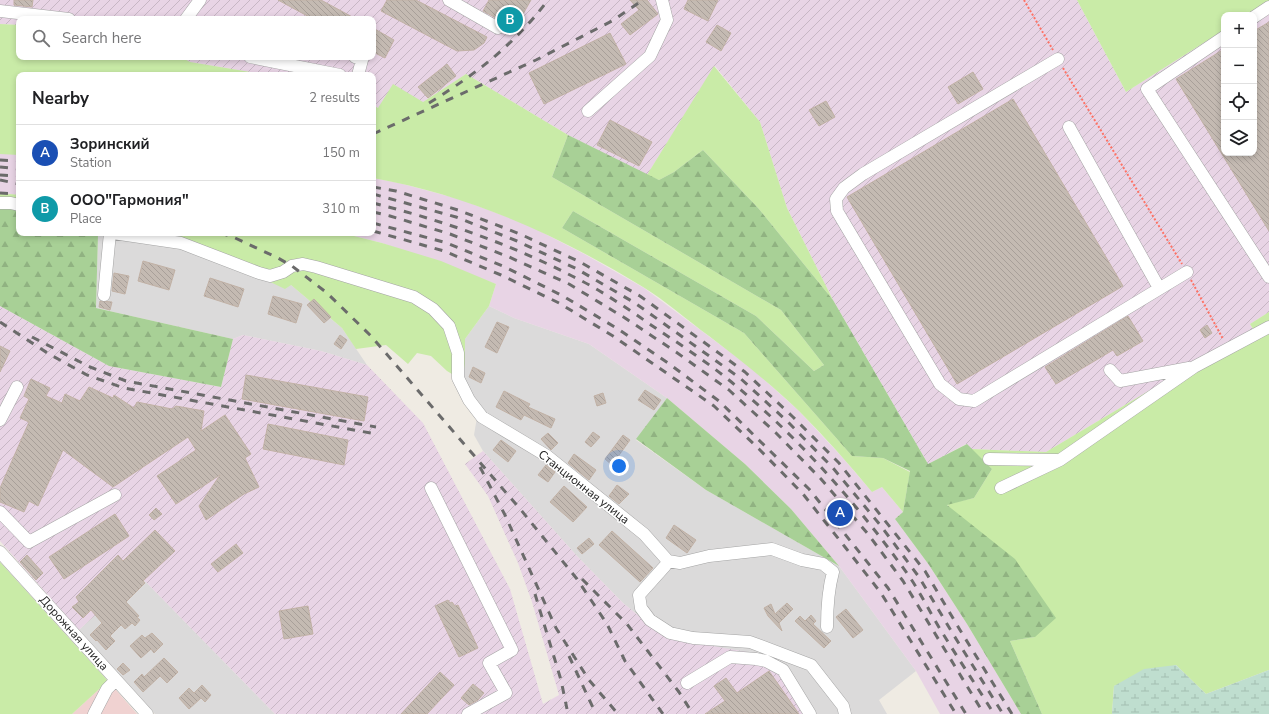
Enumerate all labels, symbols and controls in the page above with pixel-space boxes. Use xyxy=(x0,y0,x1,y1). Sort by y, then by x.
pin: B xyxy=(497,5,523,35)
map controls xyxy=(1221,12,1257,156)
button: + xyxy=(1221,12,1257,48)
search box xyxy=(16,16,376,60)
icon: search xyxy=(30,27,52,49)
text: Search here xyxy=(62,28,142,48)
button: − xyxy=(1221,48,1257,84)
button: locate xyxy=(1221,84,1257,120)
text: Nearby xyxy=(32,87,89,110)
text: 2 results xyxy=(309,89,360,107)
button: layers xyxy=(1221,120,1257,156)
text: Зоринский xyxy=(70,134,150,154)
text: A xyxy=(40,144,50,162)
text: 150 m xyxy=(322,144,360,162)
text: Station xyxy=(70,154,112,172)
text: ООО"Гармония" xyxy=(70,190,189,210)
text: B xyxy=(41,200,49,218)
text: 310 m xyxy=(322,200,360,218)
text: Place xyxy=(70,210,102,228)
street label: Станционная улица xyxy=(535,446,633,528)
your location xyxy=(609,456,629,476)
pin: A xyxy=(827,498,853,528)
street label: Дорожная улица xyxy=(36,592,112,674)

